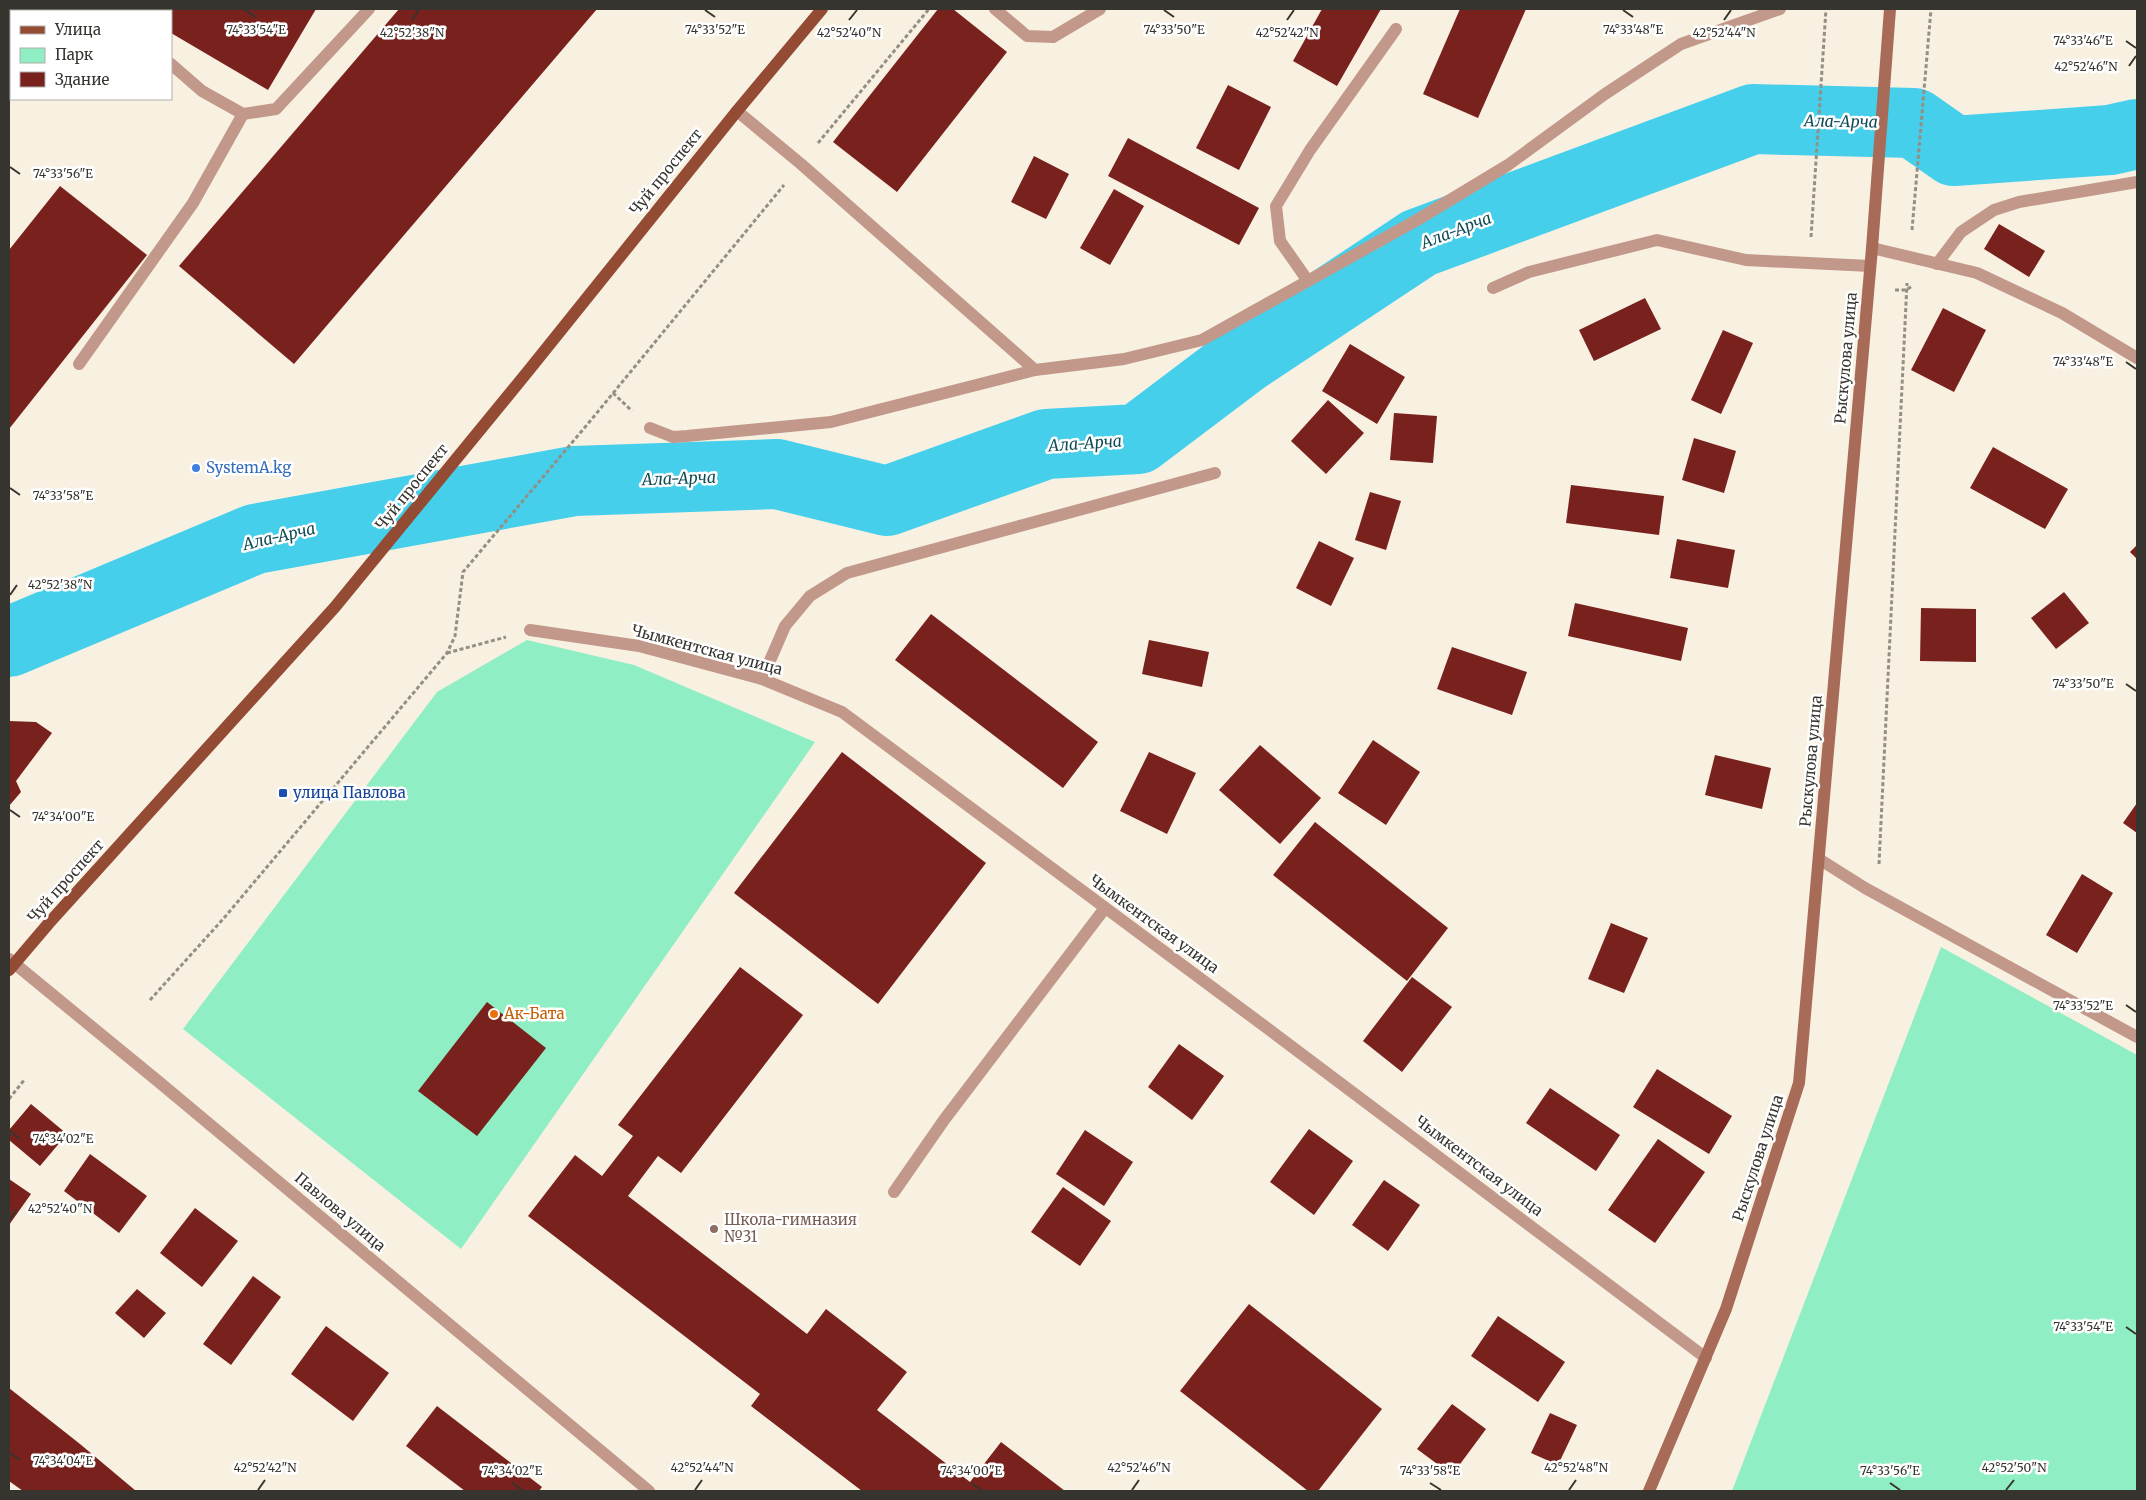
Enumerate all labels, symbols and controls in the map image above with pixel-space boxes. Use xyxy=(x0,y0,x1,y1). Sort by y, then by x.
legend xyxy=(10,10,172,100)
text: Улица xyxy=(54,20,101,39)
text: 74°33'54"E xyxy=(226,22,286,37)
text: 74°33'52"E xyxy=(685,22,745,37)
text: 74°33'50"E xyxy=(1143,22,1205,37)
text: 74°33'48"E xyxy=(1603,22,1663,37)
text: 42°52'38"N xyxy=(380,25,445,40)
text: 42°52'40"N xyxy=(817,25,882,40)
text: 42°52'42"N xyxy=(1255,25,1319,40)
text: 42°52'44"N xyxy=(1692,25,1756,40)
text: 74°33'46"E xyxy=(2053,33,2113,48)
text: Парк xyxy=(55,45,94,64)
text: 42°52'46"N xyxy=(2054,59,2118,74)
text: Здание xyxy=(55,70,109,89)
water label: Ала-Арча xyxy=(1802,110,1878,132)
street label: Чуй проспект xyxy=(625,125,706,219)
text: 74°33'56"E xyxy=(33,166,93,181)
water label: Ала-Арча xyxy=(1416,207,1494,253)
street label: Рыскулова улица xyxy=(1830,291,1861,425)
text: 74°33'48"E xyxy=(2053,354,2113,369)
water label: Ала-Арча xyxy=(1046,430,1122,456)
street label: Чуй проспект xyxy=(371,440,452,534)
place label: SystemA.kg xyxy=(206,458,291,477)
marker: SystemA.kg xyxy=(190,462,202,474)
water label: Ала-Арча xyxy=(640,467,716,489)
text: 74°33'58"E xyxy=(33,488,94,503)
water label: Ала-Арча xyxy=(239,518,317,554)
text: 42°52'38"N xyxy=(28,577,93,592)
street label: Чымкентская улица xyxy=(630,620,785,679)
text: 74°33'50"E xyxy=(2052,676,2114,691)
street label: Рыскулова улица xyxy=(1795,694,1826,828)
place label: улица Павлова xyxy=(293,783,406,802)
marker: улица Павлова xyxy=(277,787,289,799)
text: 74°34'00"E xyxy=(32,809,94,824)
street label: Чуй проспект xyxy=(23,835,108,926)
street label: Чымкентская улица xyxy=(1086,870,1223,977)
text: 74°33'52"E xyxy=(2053,998,2113,1013)
place label: Ак-Бата xyxy=(503,1004,565,1023)
marker: Ак-Бата xyxy=(488,1008,500,1020)
street label: Рыскулова улица xyxy=(1728,1092,1787,1224)
street label: Чымкентская улица xyxy=(1412,1111,1547,1220)
text: 74°34'02"E xyxy=(33,1131,94,1146)
street label: Павлова улица xyxy=(291,1168,390,1255)
text: 42°52'40"N xyxy=(28,1201,93,1216)
place label: Школа-гимназия №31 xyxy=(724,1210,857,1246)
marker: Школа-гимназия №31 xyxy=(708,1223,720,1235)
text: 74°33'54"E xyxy=(2053,1319,2113,1334)
text: 74°34'04"E xyxy=(33,1453,94,1468)
text: 42°52'42"N xyxy=(233,1460,297,1475)
text: 42°52'44"N xyxy=(670,1460,734,1475)
text: 42°52'46"N xyxy=(1107,1460,1171,1475)
text: 42°52'48"N xyxy=(1544,1460,1609,1475)
text: 42°52'50"N xyxy=(1982,1460,2047,1475)
text: 74°34'02"E xyxy=(482,1463,543,1478)
text: 74°34'00"E xyxy=(940,1463,1002,1478)
text: 74°33'58"E xyxy=(1400,1463,1461,1478)
text: 74°33'56"E xyxy=(1860,1463,1920,1478)

